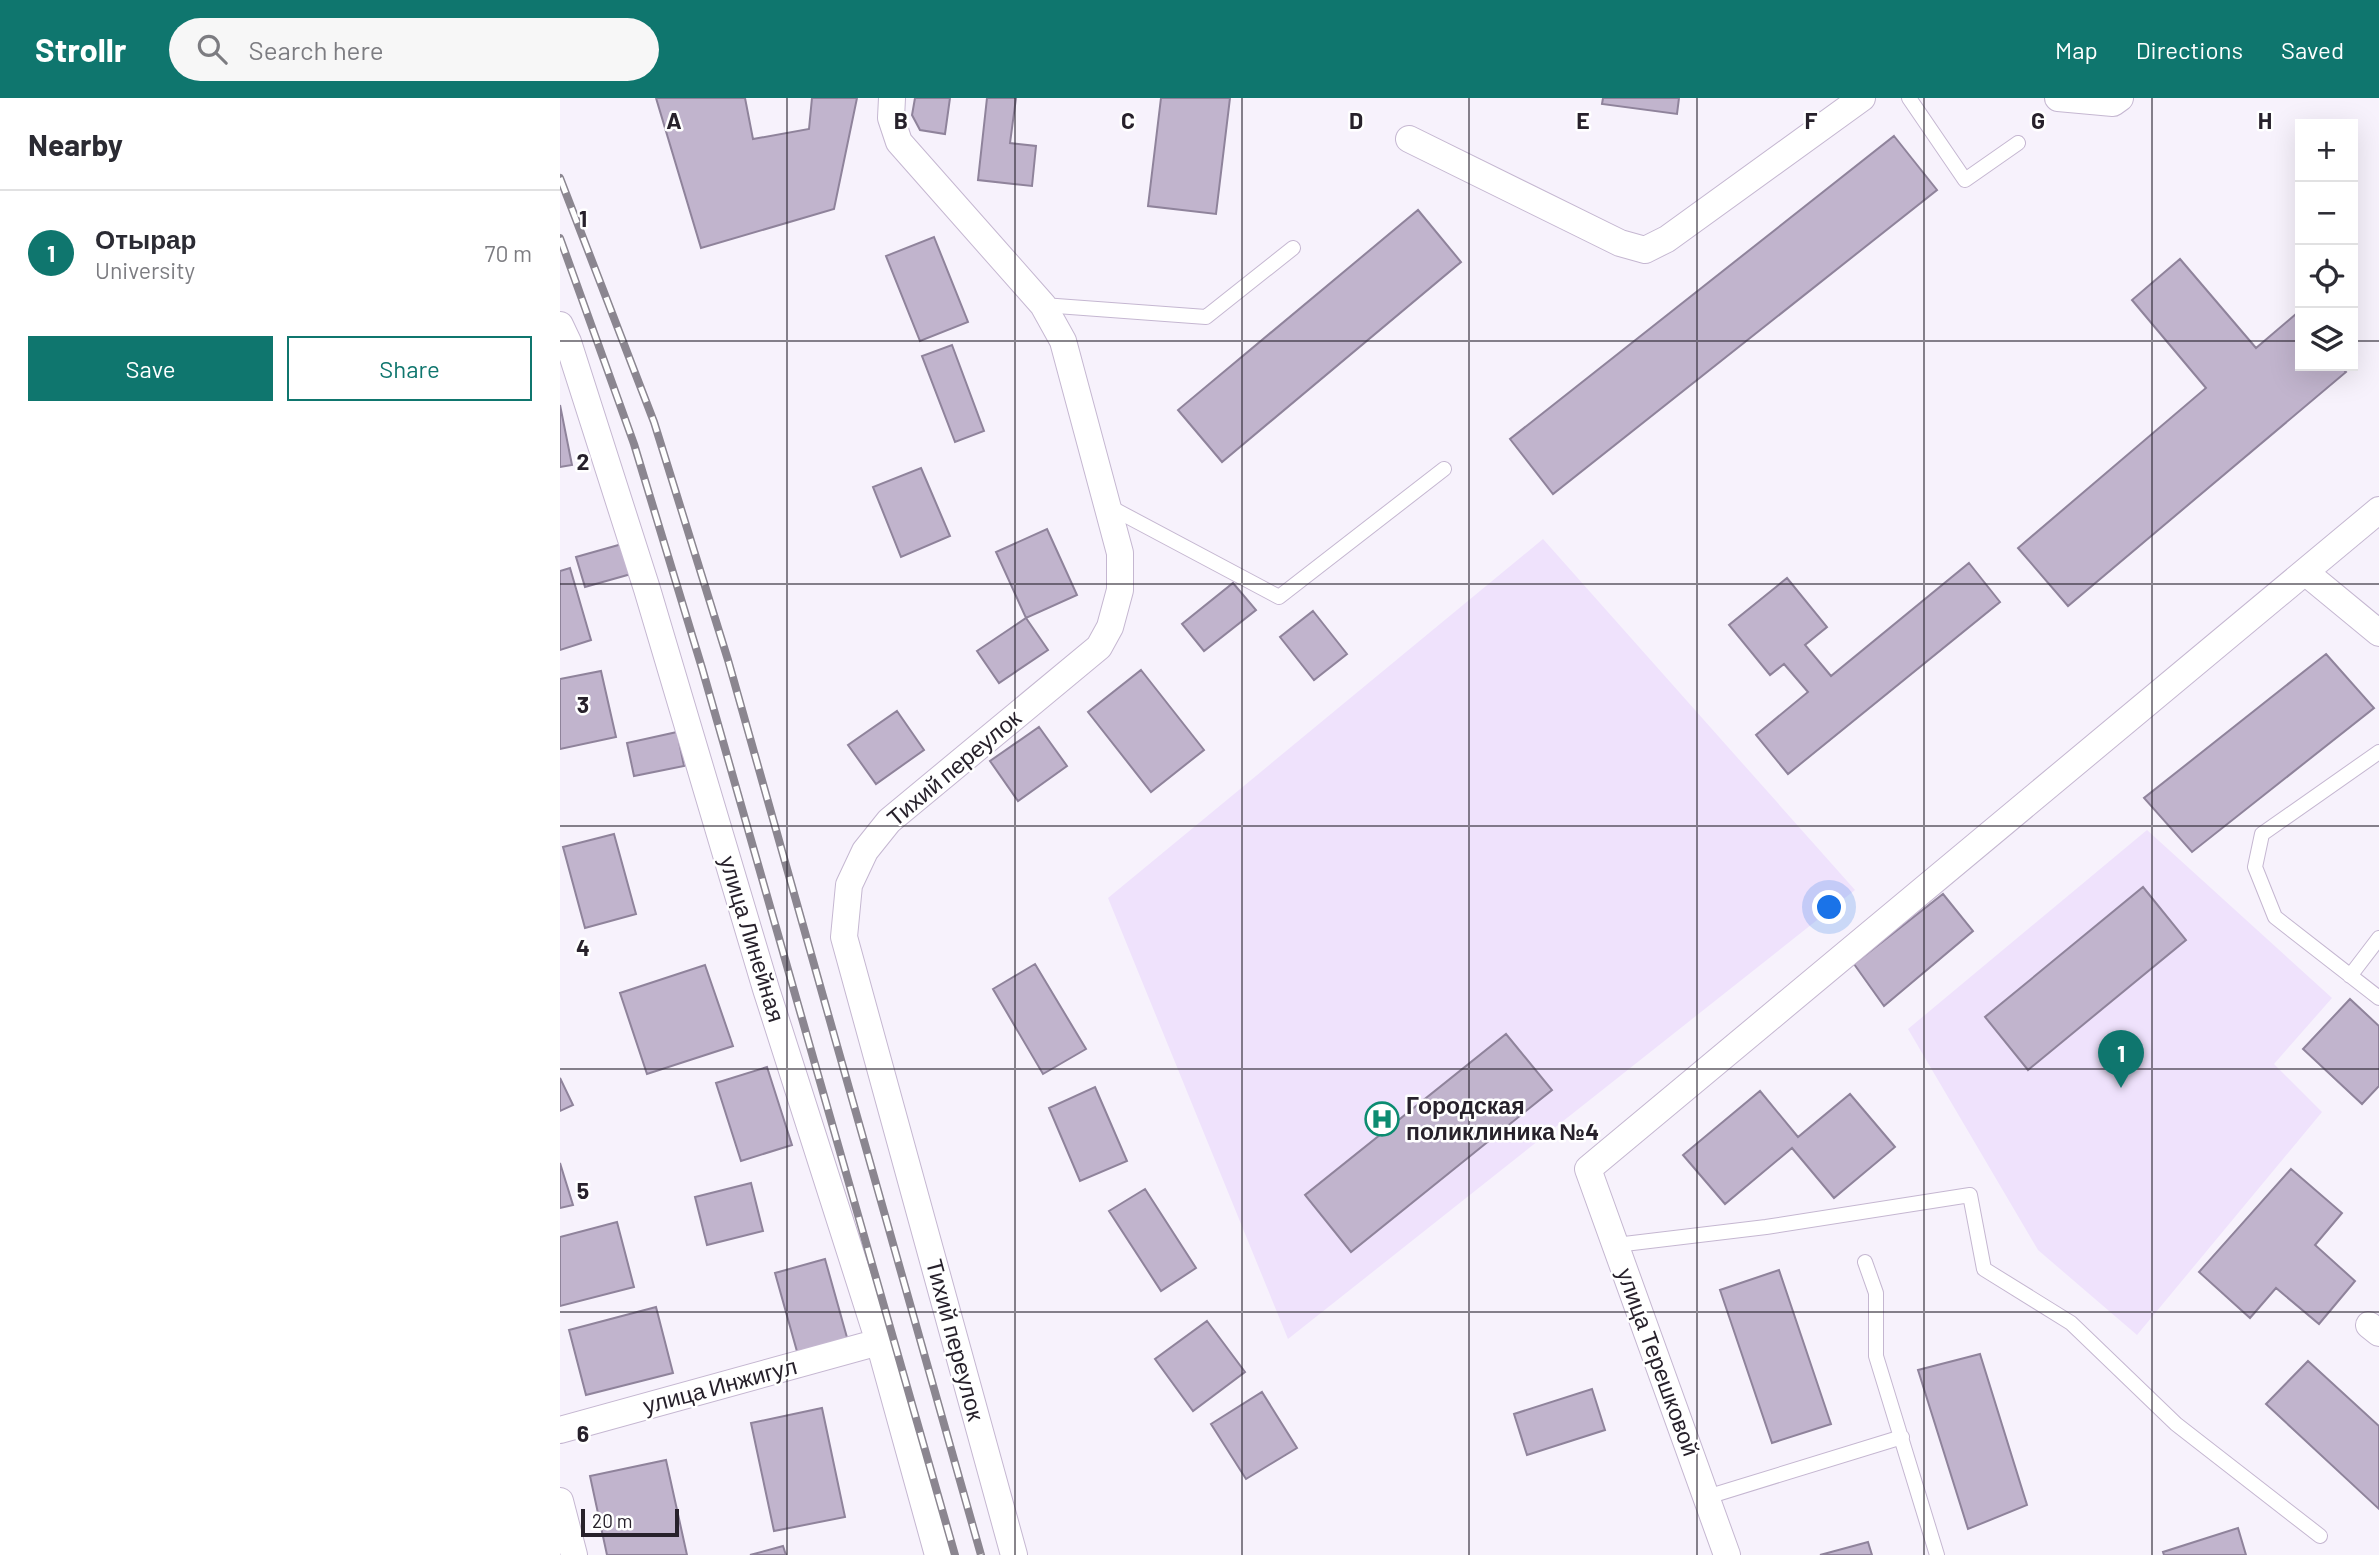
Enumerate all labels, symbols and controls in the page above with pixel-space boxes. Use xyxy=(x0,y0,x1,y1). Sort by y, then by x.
search box xyxy=(169,18,659,81)
text: Strollr xyxy=(35,29,127,69)
icon: search xyxy=(193,30,231,68)
text: Search here xyxy=(249,34,384,65)
text: Map xyxy=(2055,35,2098,64)
text: Directions xyxy=(2136,35,2243,64)
text: Saved xyxy=(2281,35,2344,64)
text: A xyxy=(666,106,682,134)
text: B xyxy=(894,106,908,134)
text: C xyxy=(1121,106,1135,134)
text: D xyxy=(1349,106,1363,134)
text: E xyxy=(1576,106,1590,134)
text: F xyxy=(1805,106,1818,134)
text: G xyxy=(2031,106,2045,134)
text: H xyxy=(2258,106,2272,134)
map controls xyxy=(2295,119,2358,371)
button: + xyxy=(2295,119,2358,182)
text: Nearby xyxy=(28,126,123,162)
button: − xyxy=(2295,182,2358,245)
text: 1 xyxy=(579,204,587,232)
text: Отырар xyxy=(95,223,196,254)
text: 1 xyxy=(47,239,55,267)
text: 70 m xyxy=(485,239,532,267)
button: locate xyxy=(2295,245,2358,308)
text: University xyxy=(95,256,195,284)
button: layers xyxy=(2295,308,2358,371)
button: Save xyxy=(28,336,273,401)
button: Share xyxy=(287,336,532,401)
text: 2 xyxy=(577,447,589,475)
text: 3 xyxy=(577,690,589,718)
street label: Тихий переулок xyxy=(881,703,1027,831)
street label: улица Линейная xyxy=(714,852,791,1025)
your location xyxy=(1812,890,1846,924)
text: 4 xyxy=(576,933,590,961)
pin: 1 xyxy=(2098,1030,2144,1088)
place label: Городская поликлиника №4 xyxy=(1406,1091,1599,1145)
hospital icon: Городская поликлиника №4 xyxy=(1363,1100,1401,1138)
text: 5 xyxy=(577,1176,589,1204)
street label: Тихий переулок xyxy=(921,1256,991,1424)
street label: улица Терешковой xyxy=(1612,1264,1706,1460)
street label: улица Инжигул xyxy=(640,1351,800,1419)
text: 6 xyxy=(577,1419,589,1447)
scale bar xyxy=(581,1506,679,1538)
text: 20 m xyxy=(592,1509,632,1532)

